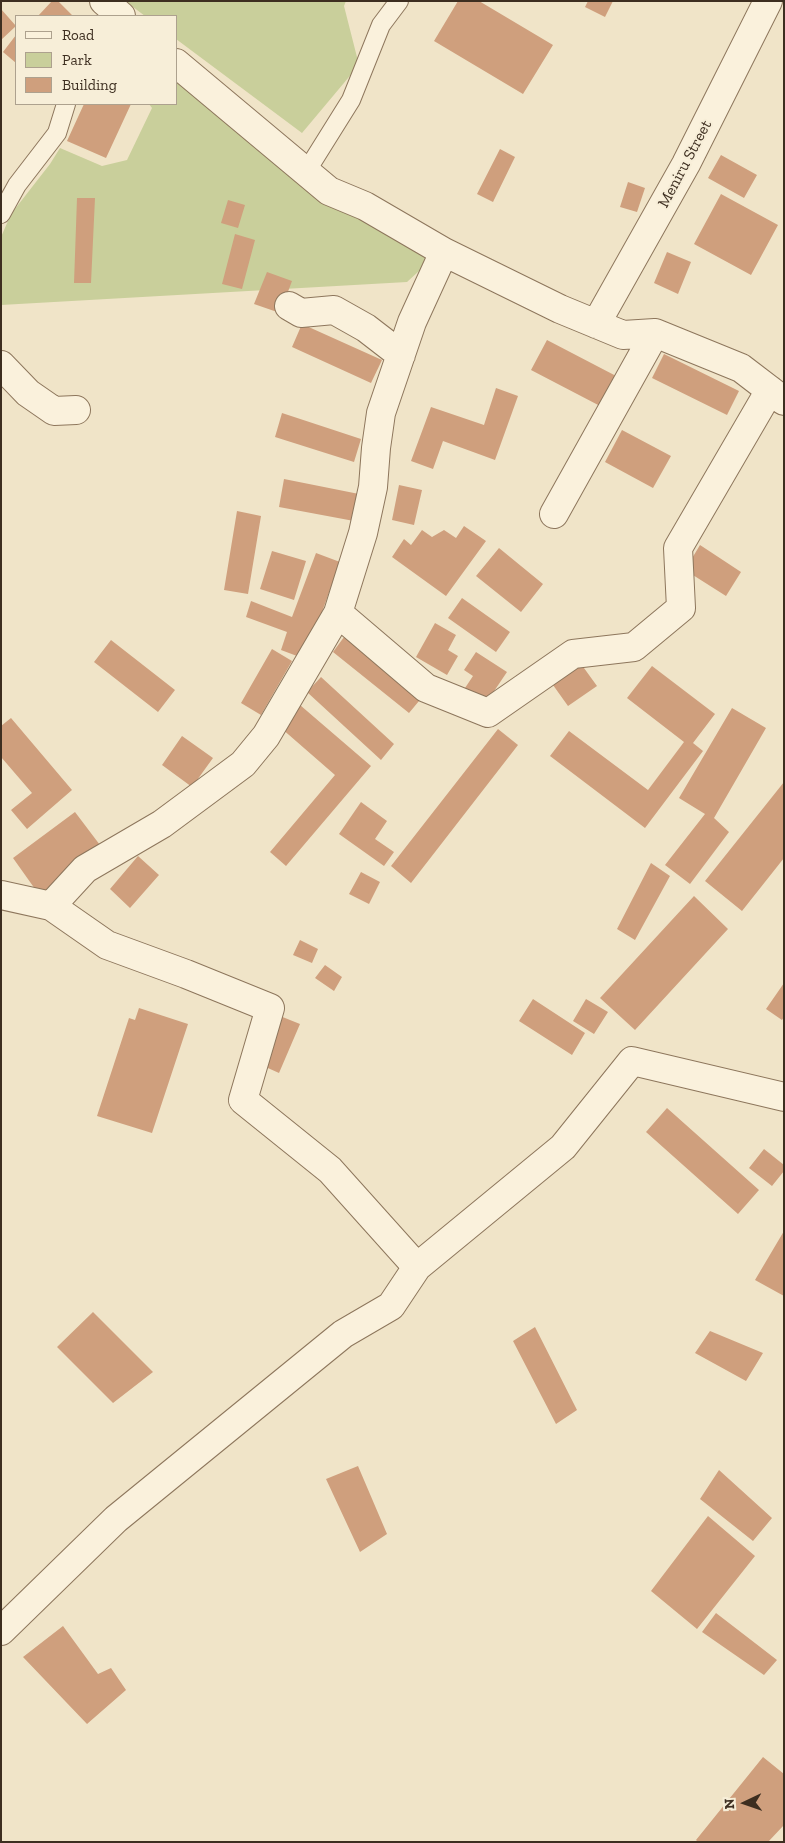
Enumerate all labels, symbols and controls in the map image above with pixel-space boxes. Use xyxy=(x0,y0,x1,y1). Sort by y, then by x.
legend xyxy=(15,15,178,105)
text: Road xyxy=(62,26,94,44)
text: Park xyxy=(62,51,92,69)
text: Building xyxy=(62,76,117,94)
street label: Meniru Street xyxy=(654,117,716,211)
north arrow xyxy=(720,1778,770,1828)
text: N xyxy=(721,1798,738,1810)

